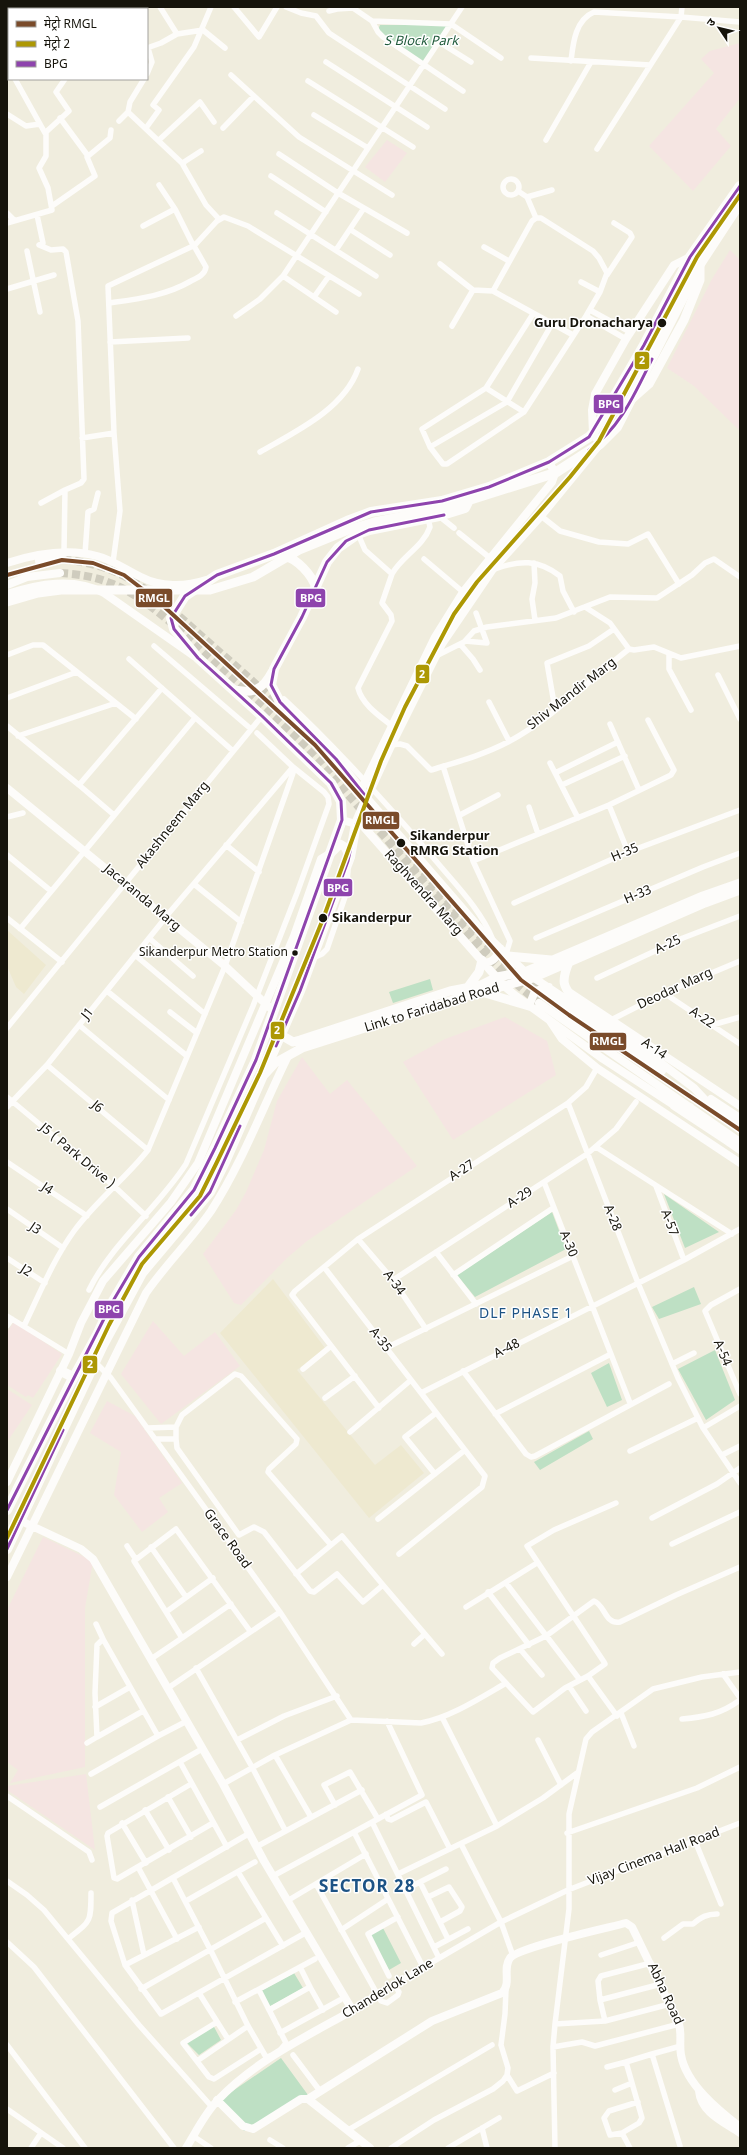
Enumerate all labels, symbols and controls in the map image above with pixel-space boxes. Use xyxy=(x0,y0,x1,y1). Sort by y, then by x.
legend xyxy=(8,8,148,80)
north arrow xyxy=(699,8,739,48)
text: मेट्रो RMGL xyxy=(44,16,97,33)
text: उ xyxy=(704,16,720,29)
park label: S Block Park xyxy=(384,33,460,50)
text: मेट्रो 2 xyxy=(44,36,70,53)
text: BPG xyxy=(44,57,68,73)
place label: Guru Dronacharya xyxy=(534,315,653,332)
marker: Guru Dronacharya xyxy=(656,317,668,329)
line badge: 2 xyxy=(634,351,650,370)
text: 2 xyxy=(639,354,645,368)
line badge: BPG xyxy=(593,394,624,414)
text: BPG xyxy=(598,398,620,412)
line badge: RMGL xyxy=(135,588,173,608)
line badge: BPG xyxy=(295,588,326,608)
text: RMGL xyxy=(138,592,170,606)
text: BPG xyxy=(300,592,322,606)
street label: Shiv Mandir Marg xyxy=(524,654,620,734)
line badge: 2 xyxy=(415,664,430,684)
text: 2 xyxy=(419,668,425,682)
street label: Akashneem Marg xyxy=(133,778,213,872)
line badge: RMGL xyxy=(362,811,400,830)
text: RMGL xyxy=(365,814,397,828)
place label: Sikanderpur RMRG Station xyxy=(410,828,499,860)
marker: Sikanderpur RMRG Station xyxy=(395,837,407,849)
street label: H-35 xyxy=(609,840,641,866)
street label: Raghvendra Marg xyxy=(380,847,466,939)
street label: Jacaranda Marg xyxy=(98,859,184,935)
line badge: BPG xyxy=(323,878,353,897)
text: BPG xyxy=(327,882,349,896)
street label: H-33 xyxy=(622,882,654,908)
place label: Sikanderpur xyxy=(332,910,412,927)
marker: Sikanderpur xyxy=(317,912,329,924)
street label: A-25 xyxy=(652,932,684,958)
place label: Sikanderpur Metro Station xyxy=(139,945,288,961)
marker: Sikanderpur Metro Station xyxy=(290,948,300,958)
street label: Deodar Marg xyxy=(635,964,715,1014)
street label: Link to Faridabad Road xyxy=(362,979,502,1037)
street label: A-22 xyxy=(686,1003,718,1033)
street label: J1 xyxy=(77,1004,98,1025)
line badge: 2 xyxy=(270,1021,285,1040)
text: 2 xyxy=(274,1024,280,1038)
line badge: RMGL xyxy=(589,1032,627,1051)
street label: A-14 xyxy=(638,1034,670,1064)
text: RMGL xyxy=(592,1035,624,1049)
street label: J6 xyxy=(86,1096,107,1117)
street label: J5 ( Park Drive ) xyxy=(34,1118,118,1192)
street label: A-27 xyxy=(446,1157,478,1185)
street label: J4 xyxy=(36,1178,56,1199)
street label: A-29 xyxy=(504,1184,536,1212)
street label: A-28 xyxy=(599,1202,625,1234)
street label: A-57 xyxy=(656,1207,682,1239)
street label: J3 xyxy=(24,1218,44,1239)
street label: A-30 xyxy=(555,1228,581,1260)
street label: J2 xyxy=(15,1260,35,1281)
street label: A-34 xyxy=(379,1267,409,1299)
line badge: BPG xyxy=(94,1300,124,1319)
text: BPG xyxy=(98,1303,120,1317)
district label: DLF PHASE 1 xyxy=(479,1305,573,1324)
street label: A-35 xyxy=(365,1324,395,1356)
street label: A-48 xyxy=(491,1335,523,1363)
street label: A-54 xyxy=(709,1337,735,1369)
line badge: 2 xyxy=(82,1355,98,1374)
text: 2 xyxy=(87,1358,93,1372)
street label: Grace Road xyxy=(200,1506,254,1572)
street label: Vijay Cinema Hall Road xyxy=(586,1824,722,1890)
district label: SECTOR 28 xyxy=(319,1877,415,1899)
street label: Chanderlok Lane xyxy=(339,1955,437,2023)
street label: Abha Road xyxy=(643,1960,687,2028)

